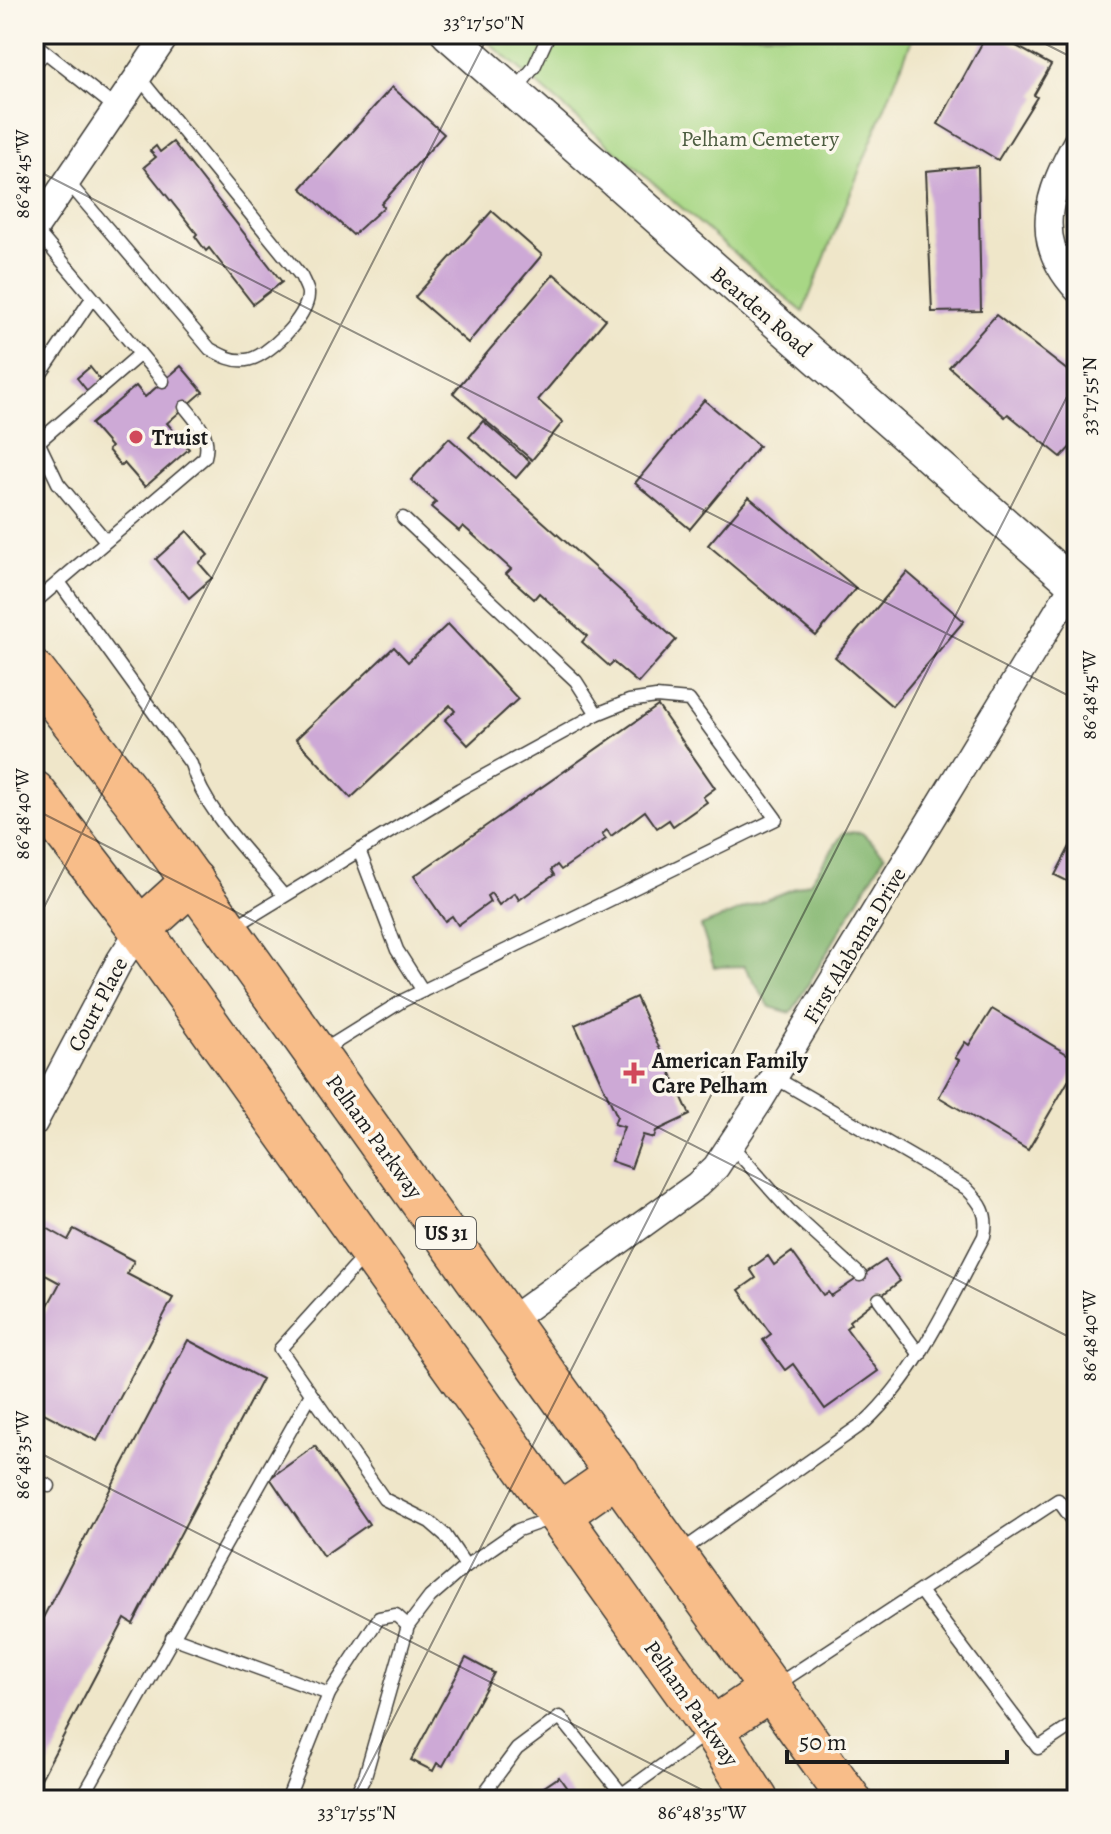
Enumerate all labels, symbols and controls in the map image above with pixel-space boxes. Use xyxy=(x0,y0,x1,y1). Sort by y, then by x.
text: 33°17'50"N xyxy=(443,9,525,36)
park label: Pelham Cemetery xyxy=(681,124,839,154)
text: 86°48'45"W xyxy=(9,129,36,219)
street label: Bearden Road xyxy=(704,259,819,364)
text: 33°17'55"N xyxy=(1076,357,1103,435)
place label: Truist xyxy=(152,423,209,453)
marker: Truist xyxy=(127,428,145,446)
text: 86°48'45"W xyxy=(1076,650,1103,740)
text: 86°48'40"W xyxy=(9,768,36,860)
street label: First Alabama Drive xyxy=(796,862,913,1029)
street label: Court Place xyxy=(60,952,135,1057)
place label: American Family Care Pelham xyxy=(651,1046,808,1101)
marker: American Family Care Pelham xyxy=(623,1062,645,1084)
street label: Pelham Parkway xyxy=(319,1068,430,1205)
road number: US 31 xyxy=(416,1217,476,1249)
text: 86°48'40"W xyxy=(1076,1290,1103,1382)
text: 86°48'35"W xyxy=(9,1410,36,1499)
street label: Pelham Parkway xyxy=(637,1635,746,1773)
scale bar xyxy=(787,1714,1007,1764)
text: 50 m xyxy=(799,1726,847,1758)
text: 33°17'55"N xyxy=(318,1799,396,1826)
text: 86°48'35"W xyxy=(658,1799,747,1826)

